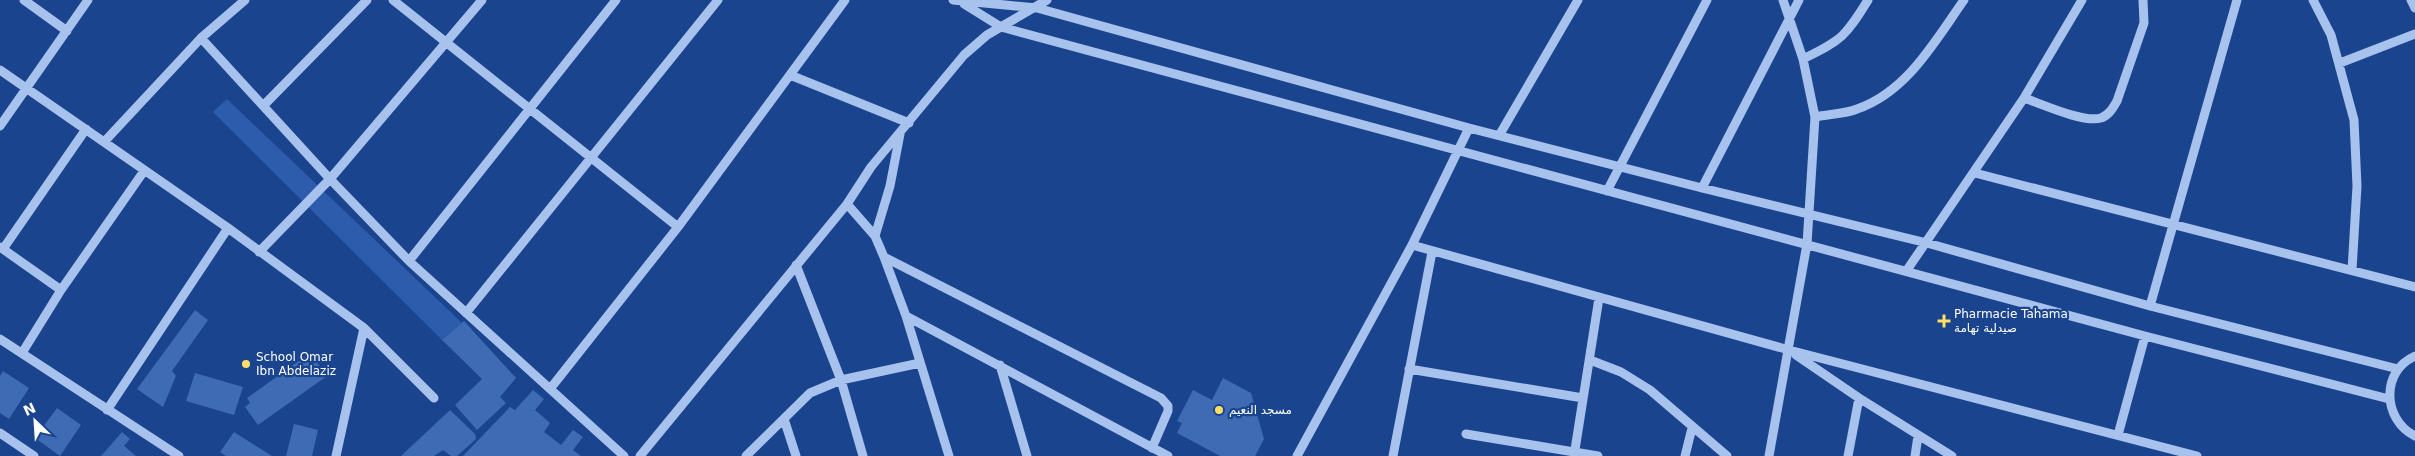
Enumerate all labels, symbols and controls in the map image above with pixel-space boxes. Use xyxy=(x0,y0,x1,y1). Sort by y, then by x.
place label: Pharmacie Tahama صيدلية تهامة xyxy=(1954,307,2068,335)
marker: Pharmacie Tahama صيدلية تهامة xyxy=(1938,315,1950,327)
place label: School Omar Ibn Abdelaziz xyxy=(256,350,336,378)
marker: School Omar Ibn Abdelaziz xyxy=(240,358,252,370)
north arrow xyxy=(10,396,60,446)
text: N xyxy=(21,399,38,419)
place label: مسجد النعيم xyxy=(1229,403,1292,417)
marker: مسجد النعيم xyxy=(1213,404,1225,416)

